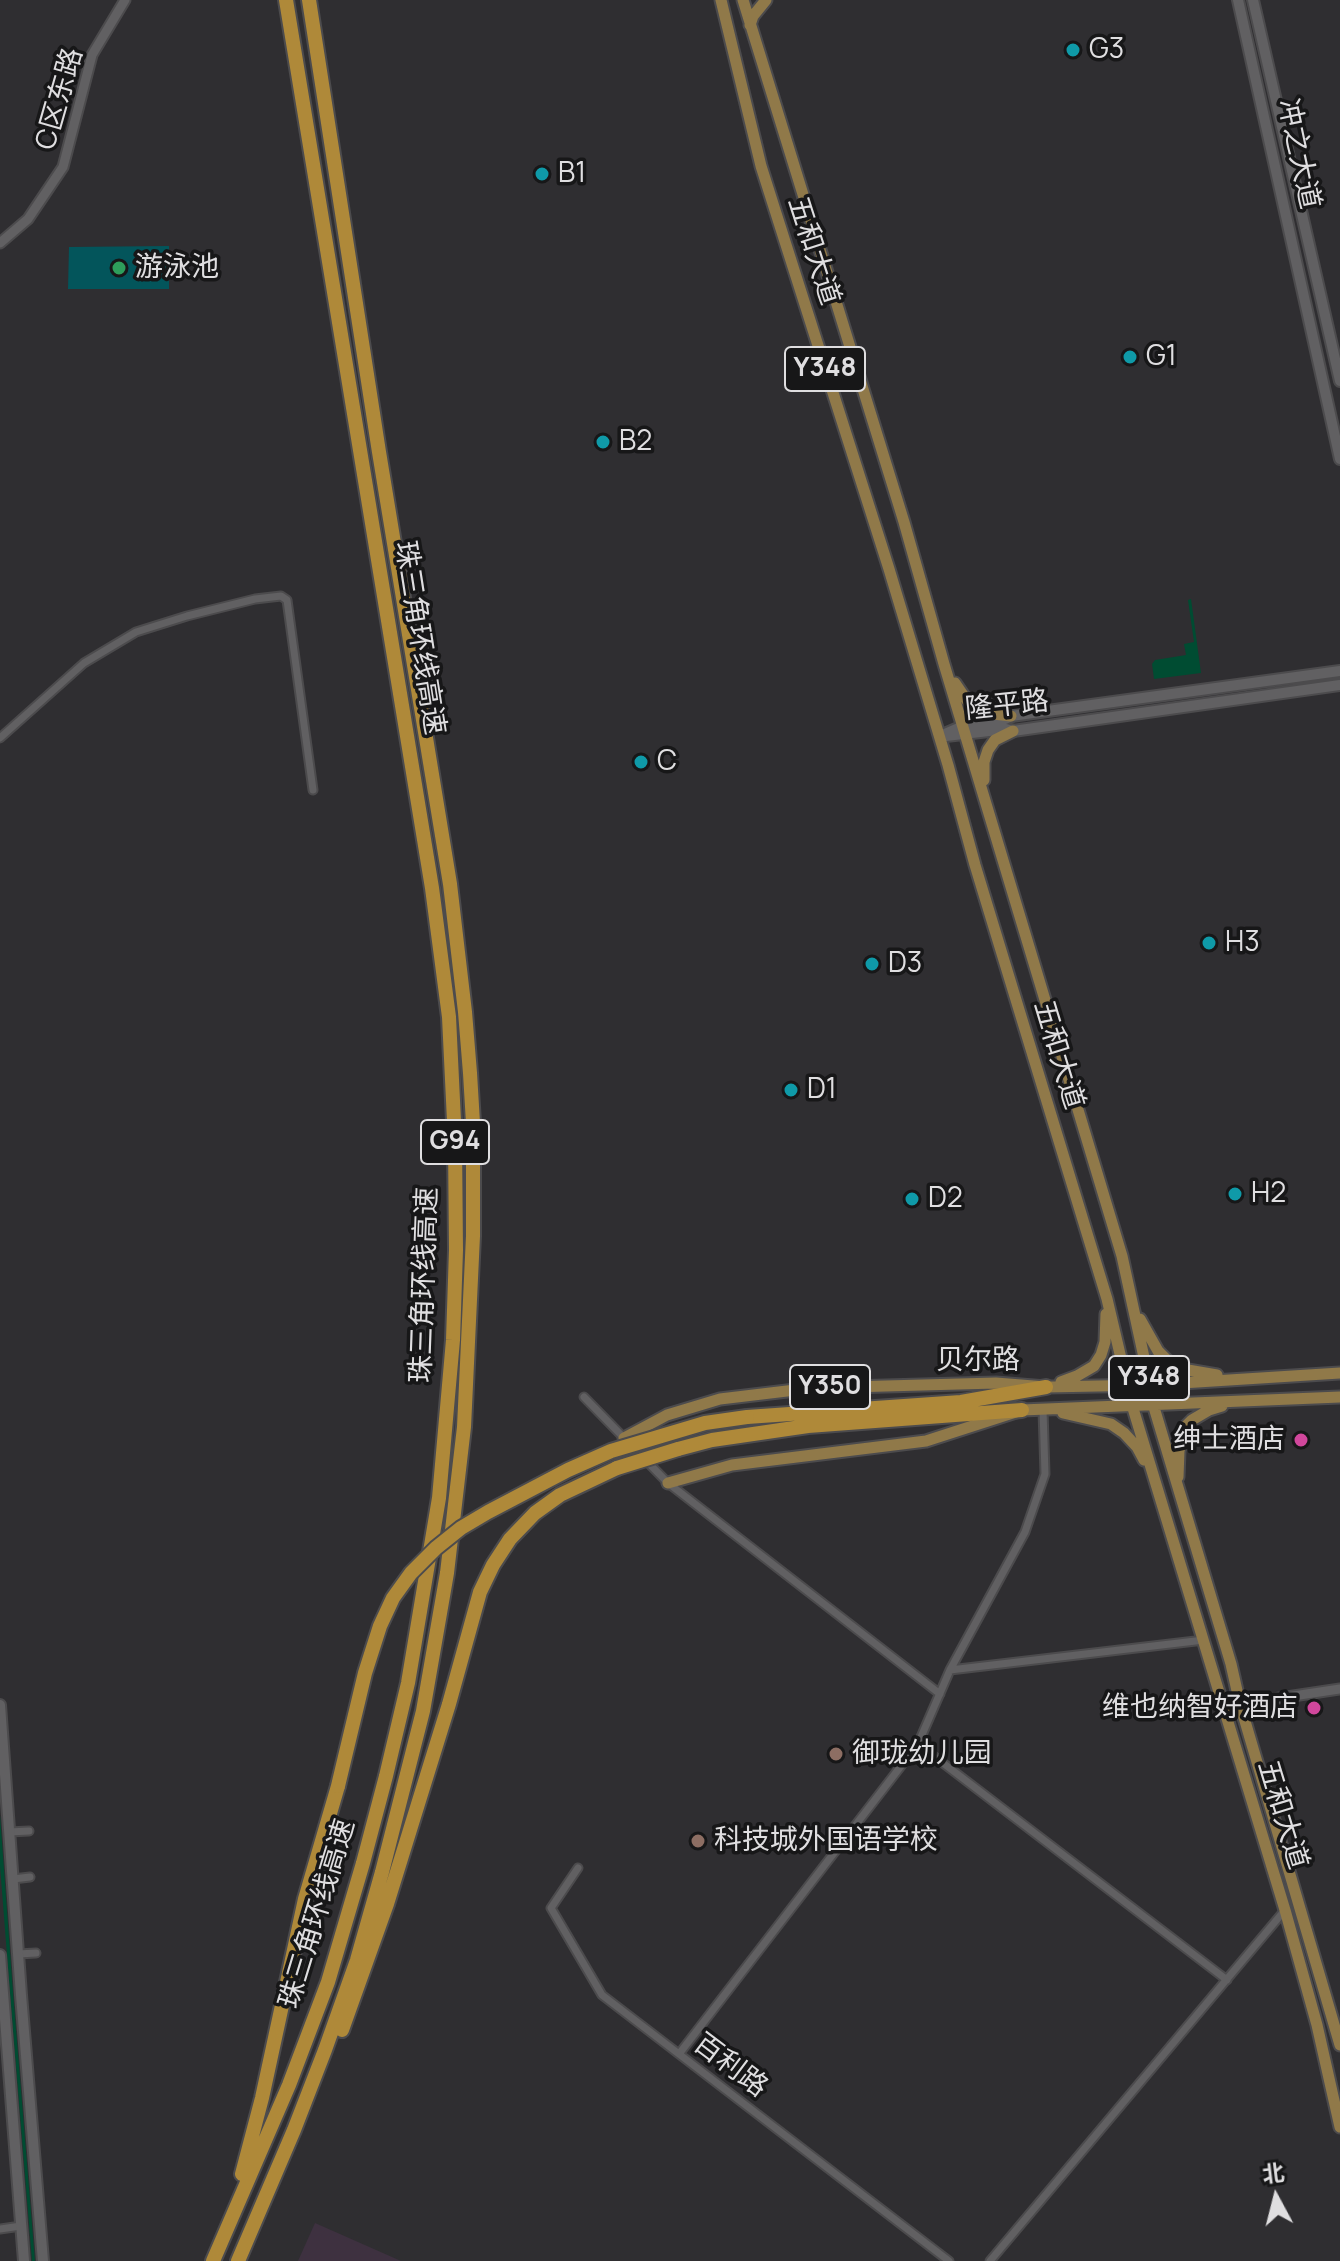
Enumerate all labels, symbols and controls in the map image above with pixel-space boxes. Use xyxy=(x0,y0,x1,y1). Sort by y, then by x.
place label: G3 xyxy=(1089,33,1124,67)
marker: G3 xyxy=(1064,41,1082,59)
street label: C区东路 xyxy=(30,44,90,154)
street label: 冲之大道 xyxy=(1270,96,1326,212)
place label: B1 xyxy=(558,157,586,191)
marker: B1 xyxy=(533,165,551,183)
street label: 五和大道 xyxy=(780,193,846,309)
place label: 游泳池 xyxy=(135,251,219,285)
marker: 游泳池 xyxy=(110,259,128,277)
place label: G1 xyxy=(1146,340,1177,374)
road number: Y348 xyxy=(785,347,865,391)
marker: G1 xyxy=(1121,348,1139,366)
place label: B2 xyxy=(619,425,652,459)
marker: B2 xyxy=(594,433,612,451)
street label: 珠三角环线高速 xyxy=(387,539,451,737)
street label: 隆平路 xyxy=(963,685,1051,727)
place label: C xyxy=(657,745,677,779)
marker: C xyxy=(632,753,650,771)
place label: H3 xyxy=(1225,926,1260,960)
marker: H3 xyxy=(1200,934,1218,952)
place label: D3 xyxy=(888,947,922,981)
marker: D3 xyxy=(863,955,881,973)
street label: 五和大道 xyxy=(1026,997,1090,1113)
place label: D1 xyxy=(807,1073,837,1107)
marker: D1 xyxy=(782,1081,800,1099)
road number: G94 xyxy=(421,1120,489,1164)
place label: H2 xyxy=(1251,1177,1286,1211)
place label: D2 xyxy=(928,1182,963,1216)
marker: H2 xyxy=(1226,1185,1244,1203)
street label: 珠三角环线高速 xyxy=(405,1186,445,1384)
marker: D2 xyxy=(903,1190,921,1208)
street label: 贝尔路 xyxy=(936,1344,1020,1378)
road number: Y348 xyxy=(1109,1356,1189,1400)
road number: Y350 xyxy=(790,1365,870,1409)
place label: 绅士酒店 xyxy=(1173,1423,1285,1457)
marker: 绅士酒店 xyxy=(1292,1431,1310,1449)
place label: 维也纳智好酒店 xyxy=(1102,1691,1298,1725)
marker: 维也纳智好酒店 xyxy=(1305,1699,1323,1717)
place label: 御珑幼儿园 xyxy=(852,1737,992,1771)
marker: 御珑幼儿园 xyxy=(827,1745,845,1763)
street label: 五和大道 xyxy=(1250,1757,1314,1873)
street label: 珠三角环线高速 xyxy=(273,1815,363,2013)
place label: 科技城外国语学校 xyxy=(714,1824,938,1858)
marker: 科技城外国语学校 xyxy=(689,1832,707,1850)
street label: 百利路 xyxy=(686,2027,774,2105)
north arrow xyxy=(1236,2157,1316,2237)
text: 北 xyxy=(1260,2157,1286,2189)

